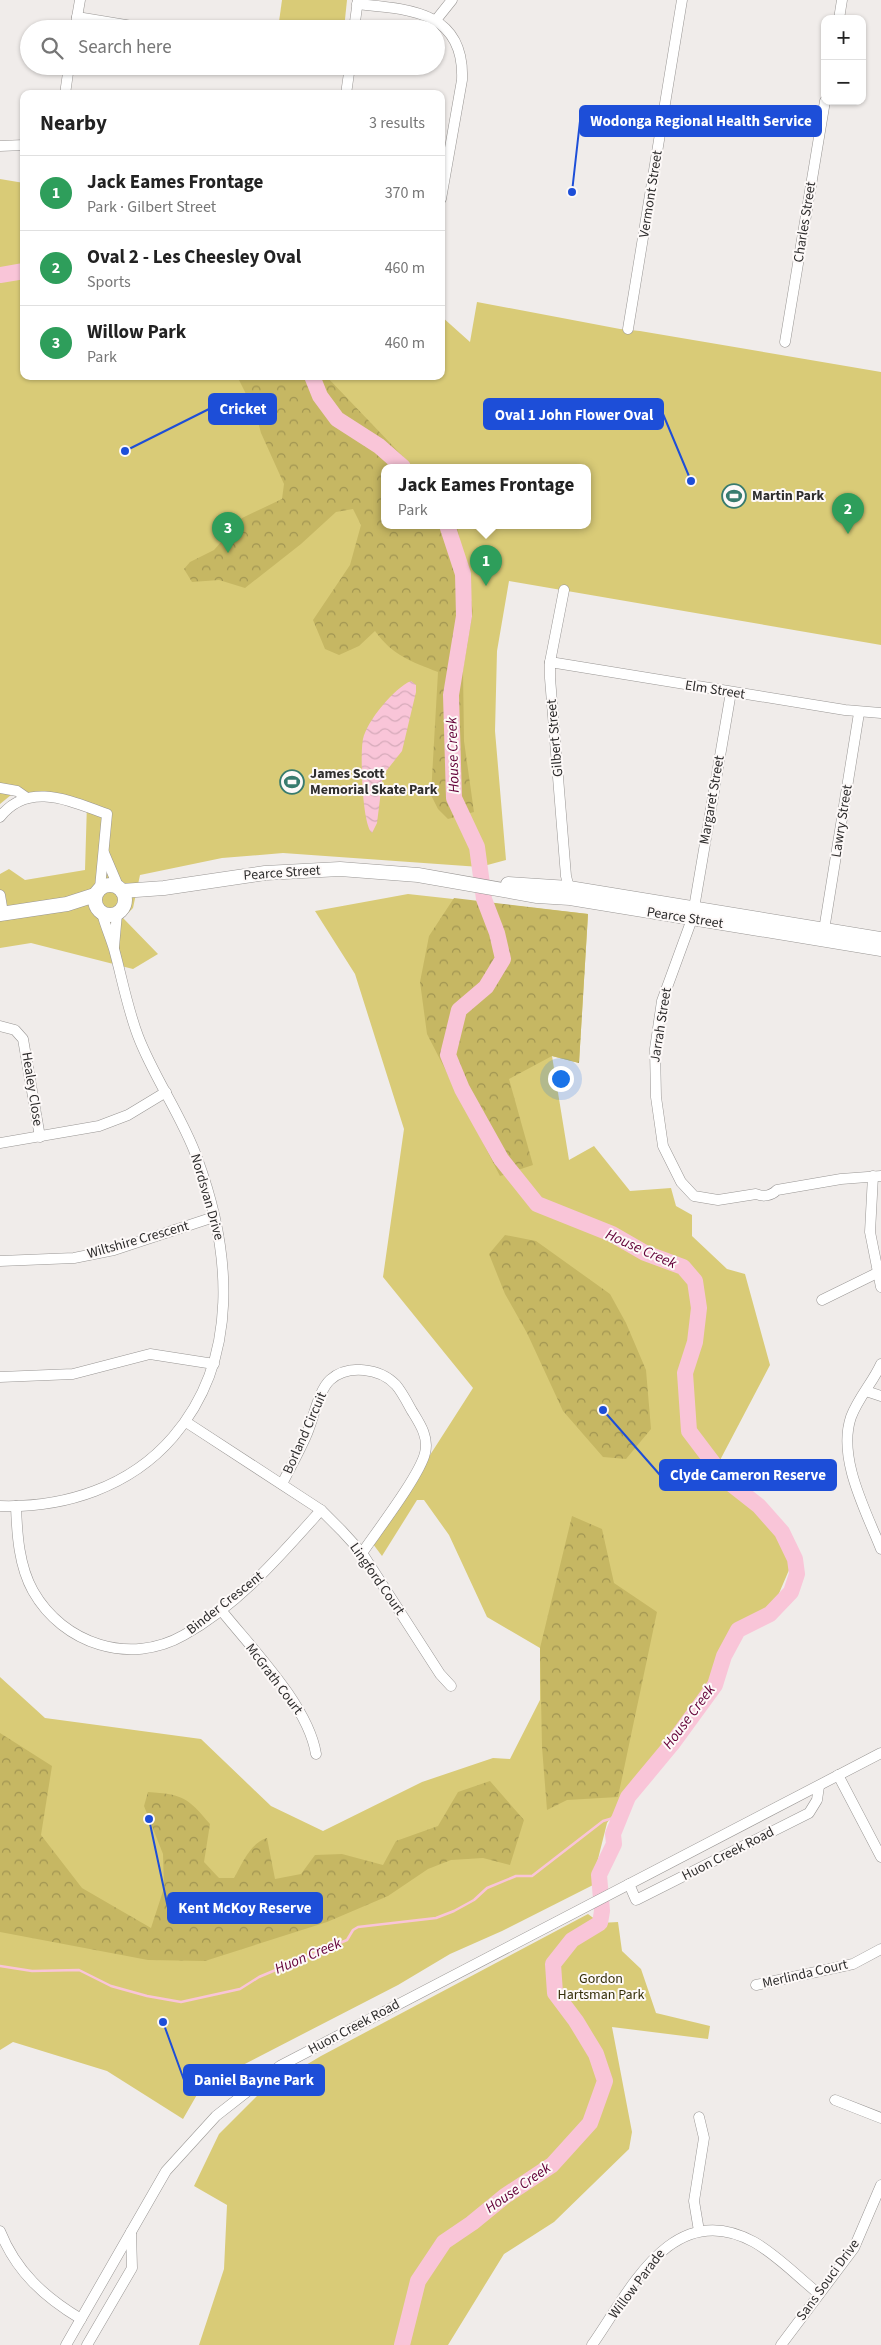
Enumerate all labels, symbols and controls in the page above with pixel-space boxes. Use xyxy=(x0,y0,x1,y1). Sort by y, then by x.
map controls xyxy=(821,15,866,105)
button: + xyxy=(821,15,866,60)
search box xyxy=(20,20,445,75)
icon: search xyxy=(38,34,66,62)
text: Search here xyxy=(78,34,172,61)
button: − xyxy=(821,60,866,105)
callout: Wodonga Regional Health Service xyxy=(580,106,821,136)
text: Nearby xyxy=(40,108,107,138)
text: Wodonga Regional Health Service xyxy=(590,111,812,132)
text: 3 results xyxy=(369,112,425,134)
street label: Vermont Street xyxy=(634,149,668,239)
text: Jack Eames Frontage xyxy=(87,169,263,196)
street label: Charles Street xyxy=(789,180,821,264)
text: 1 xyxy=(52,182,60,204)
text: 370 m xyxy=(385,182,425,204)
text: Park · Gilbert Street xyxy=(87,196,216,218)
text: Oval 2 - Les Cheesley Oval xyxy=(87,244,301,271)
text: 2 xyxy=(52,257,60,279)
text: 460 m xyxy=(385,257,425,279)
text: Sports xyxy=(87,271,131,293)
text: Willow Park xyxy=(87,319,186,346)
text: 3 xyxy=(52,332,60,354)
text: 460 m xyxy=(385,332,425,354)
text: Park xyxy=(87,346,117,368)
callout: Cricket xyxy=(209,394,276,424)
text: Cricket xyxy=(219,399,267,420)
callout: Oval 1 John Flower Oval xyxy=(484,399,663,429)
text: Oval 1 John Flower Oval xyxy=(495,405,654,426)
popup xyxy=(381,464,591,529)
text: Jack Eames Frontage xyxy=(398,472,574,499)
sports icon: Martin Park xyxy=(721,483,747,509)
place label: Martin Park xyxy=(752,486,824,506)
pin: 2 xyxy=(832,493,864,534)
text: Park xyxy=(398,499,428,521)
pin: 3 xyxy=(212,512,244,553)
pin: 1 xyxy=(470,545,502,586)
street label: Elm Street xyxy=(684,675,747,705)
street label: Gilbert Street xyxy=(542,698,568,778)
water label: House Creek xyxy=(441,716,465,793)
street label: Margaret Street xyxy=(694,754,730,846)
place label: James Scott Memorial Skate Park xyxy=(310,764,438,800)
sports icon: James Scott Memorial Skate Park xyxy=(279,769,305,795)
street label: Lawry Street xyxy=(826,783,858,859)
street label: Pearce Street xyxy=(243,860,321,886)
street label: Pearce Street xyxy=(645,902,725,934)
street label: Jarrah Street xyxy=(645,986,677,1064)
street label: Healey Close xyxy=(16,1050,48,1128)
your location xyxy=(548,1066,574,1092)
street label: Nordsvan Drive xyxy=(185,1151,229,1243)
street label: Wiltshire Crescent xyxy=(85,1216,191,1264)
water label: House Creek xyxy=(602,1224,681,1274)
street label: Borland Circuit xyxy=(278,1389,332,1477)
callout: Clyde Cameron Reserve xyxy=(660,1460,836,1490)
text: Clyde Cameron Reserve xyxy=(670,1465,826,1486)
street label: Lingford Court xyxy=(345,1539,410,1620)
street label: Binder Crescent xyxy=(182,1566,268,1639)
street label: McGrath Court xyxy=(241,1639,308,1719)
water label: House Creek xyxy=(658,1680,721,1754)
street label: Huon Creek Road xyxy=(678,1822,778,1886)
callout: Kent McKoy Reserve xyxy=(168,1893,322,1923)
text: Kent McKoy Reserve xyxy=(178,1898,312,1919)
water label: Huon Creek xyxy=(271,1932,345,1979)
street label: Merlinda Court xyxy=(760,1954,850,1994)
park label: Gordon Hartsman Park xyxy=(558,1969,644,2005)
street label: Huon Creek Road xyxy=(305,1994,403,2060)
callout: Daniel Bayne Park xyxy=(184,2065,324,2095)
text: Daniel Bayne Park xyxy=(194,2070,315,2091)
water label: House Creek xyxy=(481,2157,556,2218)
street label: Sans Souci Drive xyxy=(792,2235,864,2325)
street label: Willow Parade xyxy=(604,2245,670,2323)

